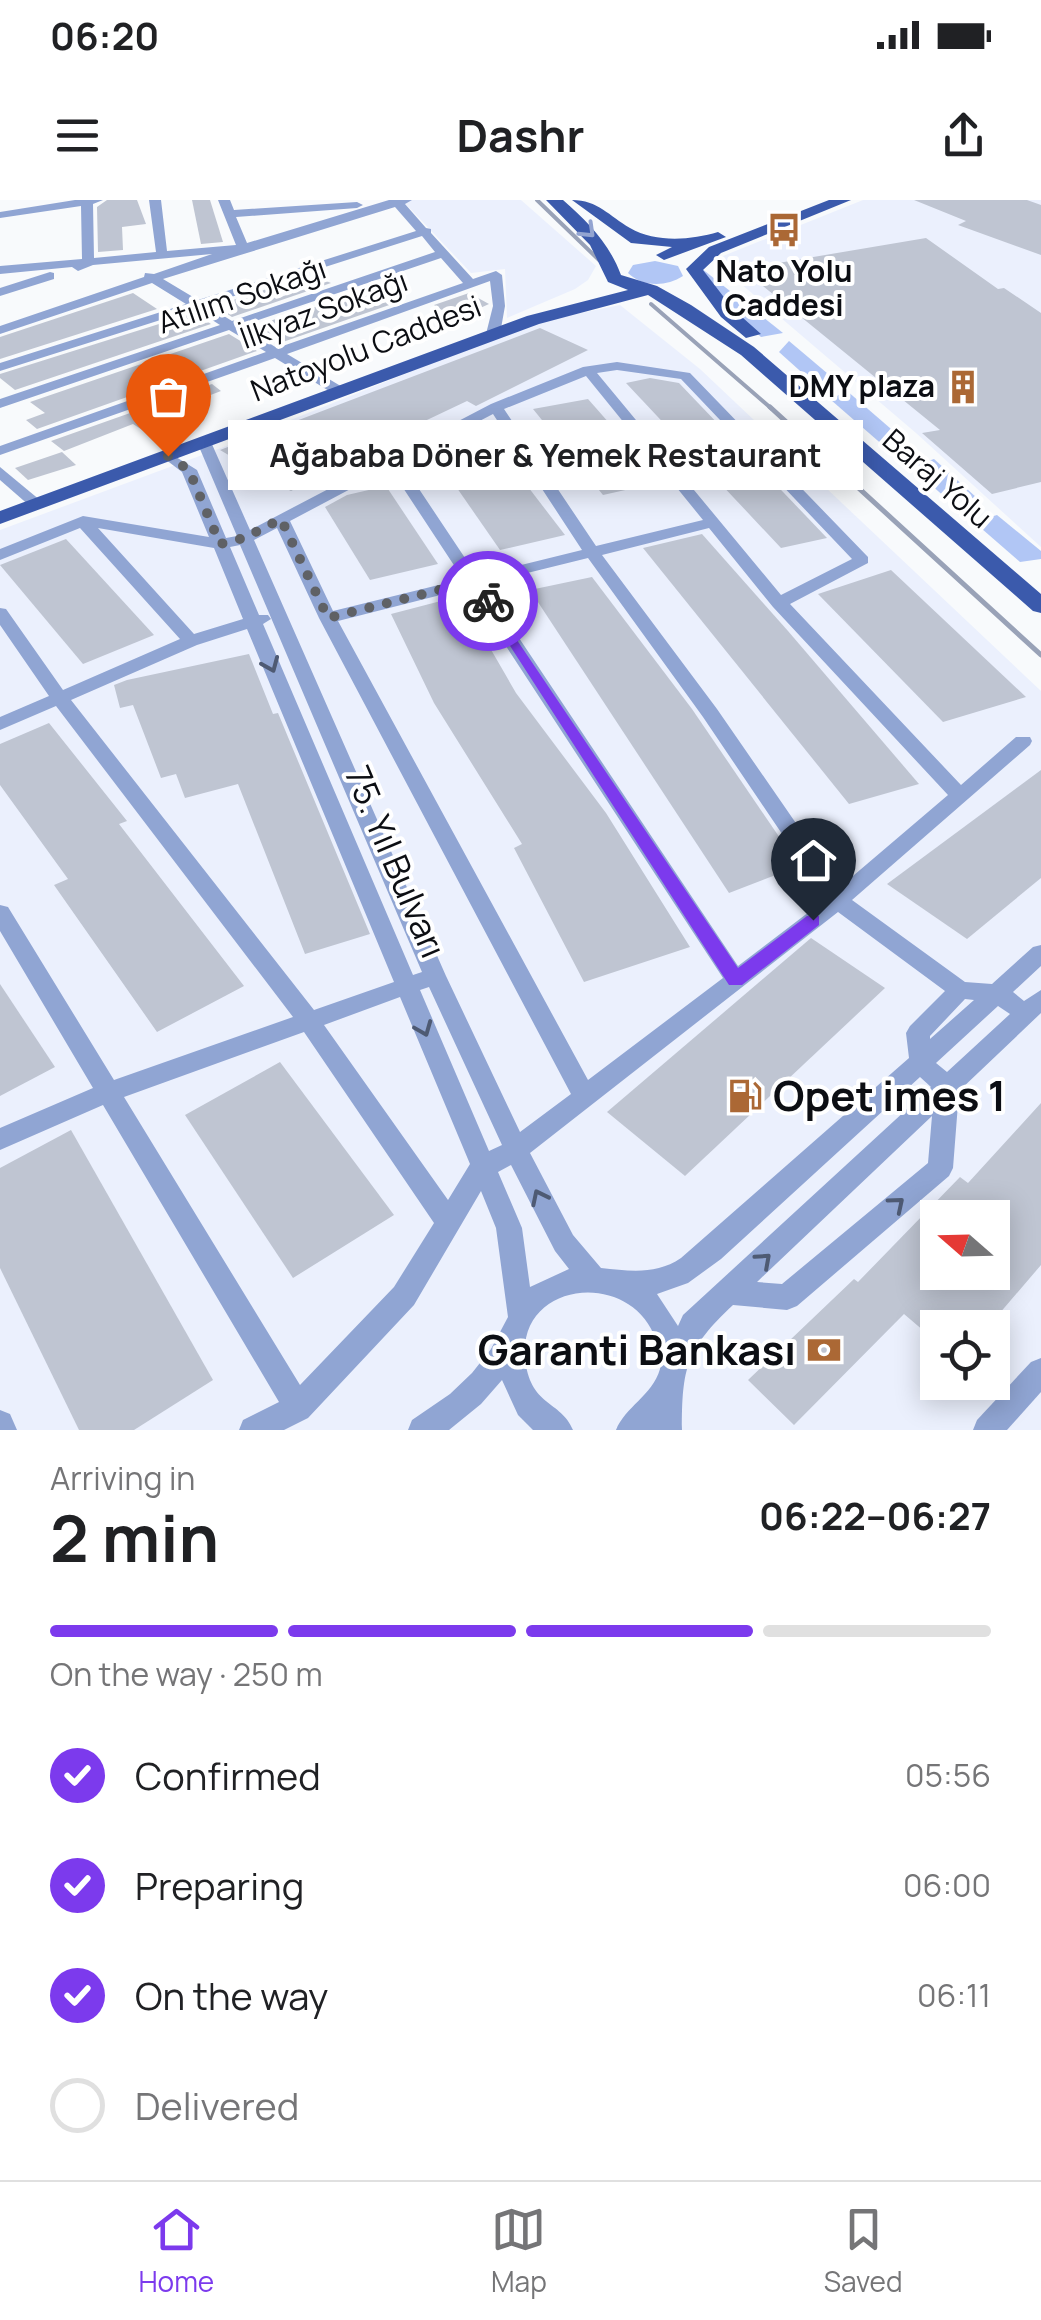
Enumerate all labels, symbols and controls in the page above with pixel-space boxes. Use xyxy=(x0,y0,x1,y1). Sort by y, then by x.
text: 06:20 xyxy=(50,9,159,61)
text: Dashr xyxy=(457,104,584,166)
icon: menu xyxy=(50,108,105,163)
icon: share xyxy=(936,108,991,163)
bus stop icon: Nato Yolu Caddesi xyxy=(765,211,803,249)
one-way arrow xyxy=(576,219,594,237)
street label: Atılım Sokağı xyxy=(152,247,331,343)
place label: Nato Yolu Caddesi xyxy=(715,250,853,325)
street label: İlkyaz Sokağı xyxy=(234,259,413,358)
street label: Natoyolu Caddesi xyxy=(244,285,486,410)
pin xyxy=(126,354,211,457)
place label: DMY plaza xyxy=(789,365,935,406)
building icon: DMY plaza xyxy=(944,368,982,406)
icon: bag xyxy=(141,369,196,424)
street label: Baraj Yolu xyxy=(875,419,1001,537)
callout: Ağababa Döner & Yemek Restaurant xyxy=(228,421,863,491)
text: Ağababa Döner & Yemek Restaurant xyxy=(269,433,822,477)
courier xyxy=(438,551,538,651)
icon: bike xyxy=(461,574,516,629)
one-way arrow xyxy=(259,655,279,673)
street label: 75. Yıl Bulvarı xyxy=(334,758,458,965)
pin xyxy=(771,818,856,921)
icon: home xyxy=(786,833,841,888)
one-way arrow xyxy=(412,1019,432,1037)
place label: Opet imes 1 xyxy=(773,1066,1006,1124)
fuel station icon: Opet imes 1 xyxy=(726,1077,764,1115)
one-way arrow xyxy=(532,1189,552,1207)
one-way arrow xyxy=(885,1198,904,1216)
north arrow xyxy=(920,1200,1010,1290)
map controls xyxy=(920,1200,1010,1400)
one-way arrow xyxy=(752,1254,771,1272)
button: locate xyxy=(920,1310,1010,1400)
place label: Garanti Bankası xyxy=(478,1320,796,1378)
bank icon: Garanti Bankası xyxy=(805,1331,843,1369)
text: Arriving in xyxy=(50,1456,195,1500)
text: 06:22–06:27 xyxy=(759,1489,991,1541)
text: 2 min xyxy=(50,1493,219,1582)
text: On the way · 250 m xyxy=(50,1652,323,1696)
icon: check xyxy=(50,1748,105,1803)
text: Confirmed xyxy=(135,1749,321,1801)
text: 05:56 xyxy=(905,1753,991,1797)
icon: check xyxy=(50,1858,105,1913)
text: Preparing xyxy=(135,1859,304,1911)
text: 06:00 xyxy=(903,1863,991,1907)
icon: check xyxy=(50,1968,105,2023)
text: On the way xyxy=(135,1969,328,2021)
text: 06:11 xyxy=(917,1973,991,2017)
text: Delivered xyxy=(135,2079,299,2131)
tab: Home xyxy=(138,2202,214,2300)
tab: Map xyxy=(491,2202,547,2300)
tab: Saved xyxy=(824,2202,903,2300)

